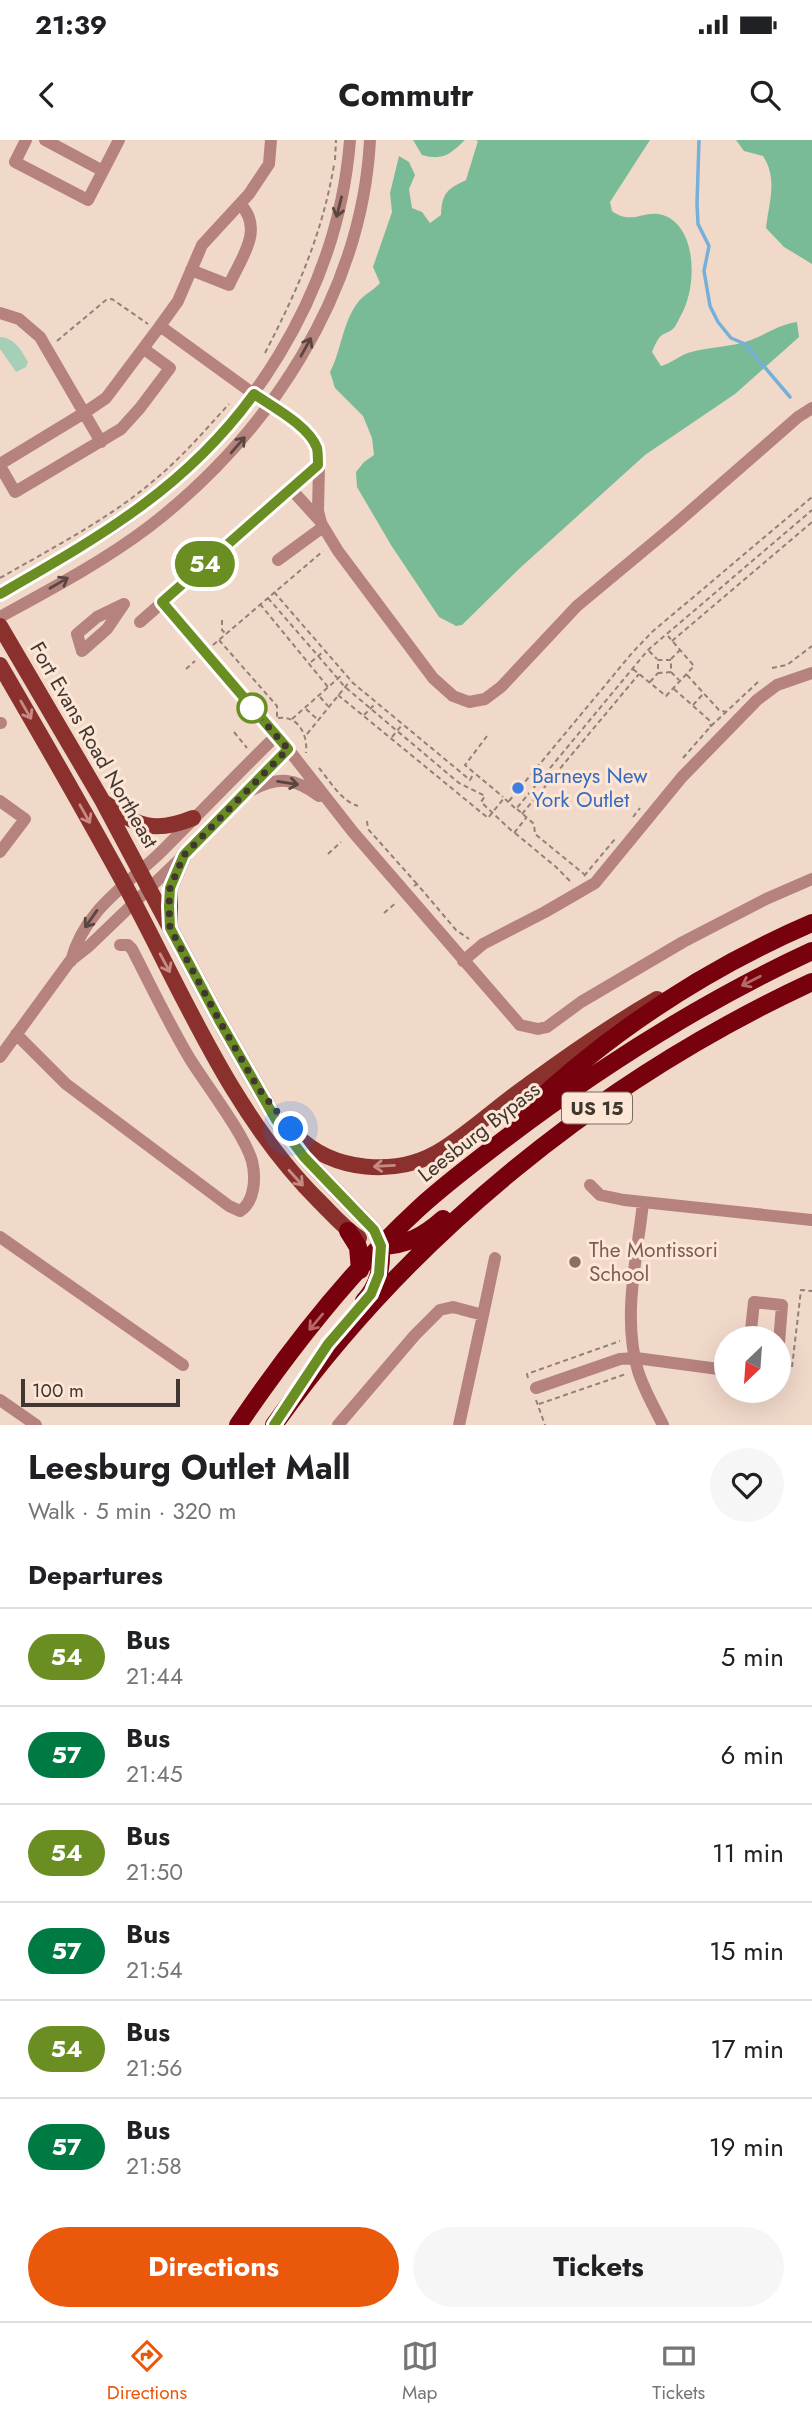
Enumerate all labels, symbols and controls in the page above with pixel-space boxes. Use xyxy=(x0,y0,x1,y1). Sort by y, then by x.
text: 21:39 xyxy=(35,6,107,44)
text: Commutr xyxy=(338,72,474,118)
icon: back xyxy=(28,76,66,114)
icon: search xyxy=(746,76,784,114)
one-way arrow xyxy=(332,195,345,218)
one-way arrow xyxy=(300,337,313,358)
one-way arrow xyxy=(230,436,246,454)
line badge: 54 xyxy=(174,541,236,587)
text: 54 xyxy=(189,546,221,581)
one-way arrow xyxy=(48,576,69,589)
street label: Fort Evans Road Northeast xyxy=(23,636,165,854)
unlabelled marker xyxy=(237,693,267,723)
one-way arrow xyxy=(19,699,33,719)
place label: Barneys New York Outlet xyxy=(532,761,648,815)
one-way arrow xyxy=(276,776,299,789)
marker: Barneys New York Outlet xyxy=(510,780,526,796)
one-way arrow xyxy=(79,803,92,824)
one-way arrow xyxy=(84,909,98,928)
one-way arrow xyxy=(159,952,173,973)
one-way arrow xyxy=(741,975,762,989)
street label: Leesburg Bypass xyxy=(412,1075,546,1189)
road number: US 15 xyxy=(562,1092,632,1124)
your location xyxy=(273,1111,308,1146)
one-way arrow xyxy=(373,1160,396,1173)
one-way arrow xyxy=(288,1168,304,1186)
place label: The Montissori School xyxy=(589,1235,718,1289)
marker: The Montissori School xyxy=(567,1254,583,1270)
one-way arrow xyxy=(308,1312,324,1330)
north arrow xyxy=(714,1326,791,1404)
map controls xyxy=(714,1326,791,1403)
scale bar xyxy=(21,1376,180,1408)
text: 100 m xyxy=(32,1377,84,1404)
text: Leesburg Outlet Mall xyxy=(28,1444,351,1491)
button: heart xyxy=(710,1448,784,1522)
text: Walk · 5 min · 320 m xyxy=(28,1494,237,1528)
text: Departures xyxy=(28,1556,163,1594)
text: Bus xyxy=(126,1621,170,1659)
text: 5 min xyxy=(721,1638,784,1676)
text: 54 xyxy=(50,1639,83,1674)
text: 21:44 xyxy=(126,1659,183,1693)
text: Bus xyxy=(126,1719,170,1757)
text: 6 min xyxy=(721,1736,784,1774)
text: 57 xyxy=(52,1737,81,1772)
text: 21:45 xyxy=(126,1757,183,1791)
text: Bus xyxy=(126,1817,170,1855)
text: 11 min xyxy=(712,1834,784,1872)
text: 54 xyxy=(50,1835,83,1870)
text: 21:50 xyxy=(126,1855,183,1889)
text: Bus xyxy=(126,1915,170,1953)
text: 15 min xyxy=(709,1932,784,1970)
text: 57 xyxy=(52,1933,81,1968)
text: 21:54 xyxy=(126,1953,183,1987)
text: Bus xyxy=(126,2013,170,2051)
text: 17 min xyxy=(710,2030,784,2068)
text: 54 xyxy=(50,2031,83,2066)
text: 21:56 xyxy=(126,2051,183,2085)
text: Bus xyxy=(126,2111,170,2149)
text: 19 min xyxy=(709,2128,784,2166)
text: 57 xyxy=(52,2129,81,2164)
text: 21:58 xyxy=(126,2149,182,2183)
button: Directions xyxy=(28,2227,399,2307)
button: Tickets xyxy=(413,2227,784,2307)
tab: Directions xyxy=(107,2337,187,2406)
tab: Map xyxy=(401,2337,439,2406)
tab: Tickets xyxy=(652,2337,705,2406)

